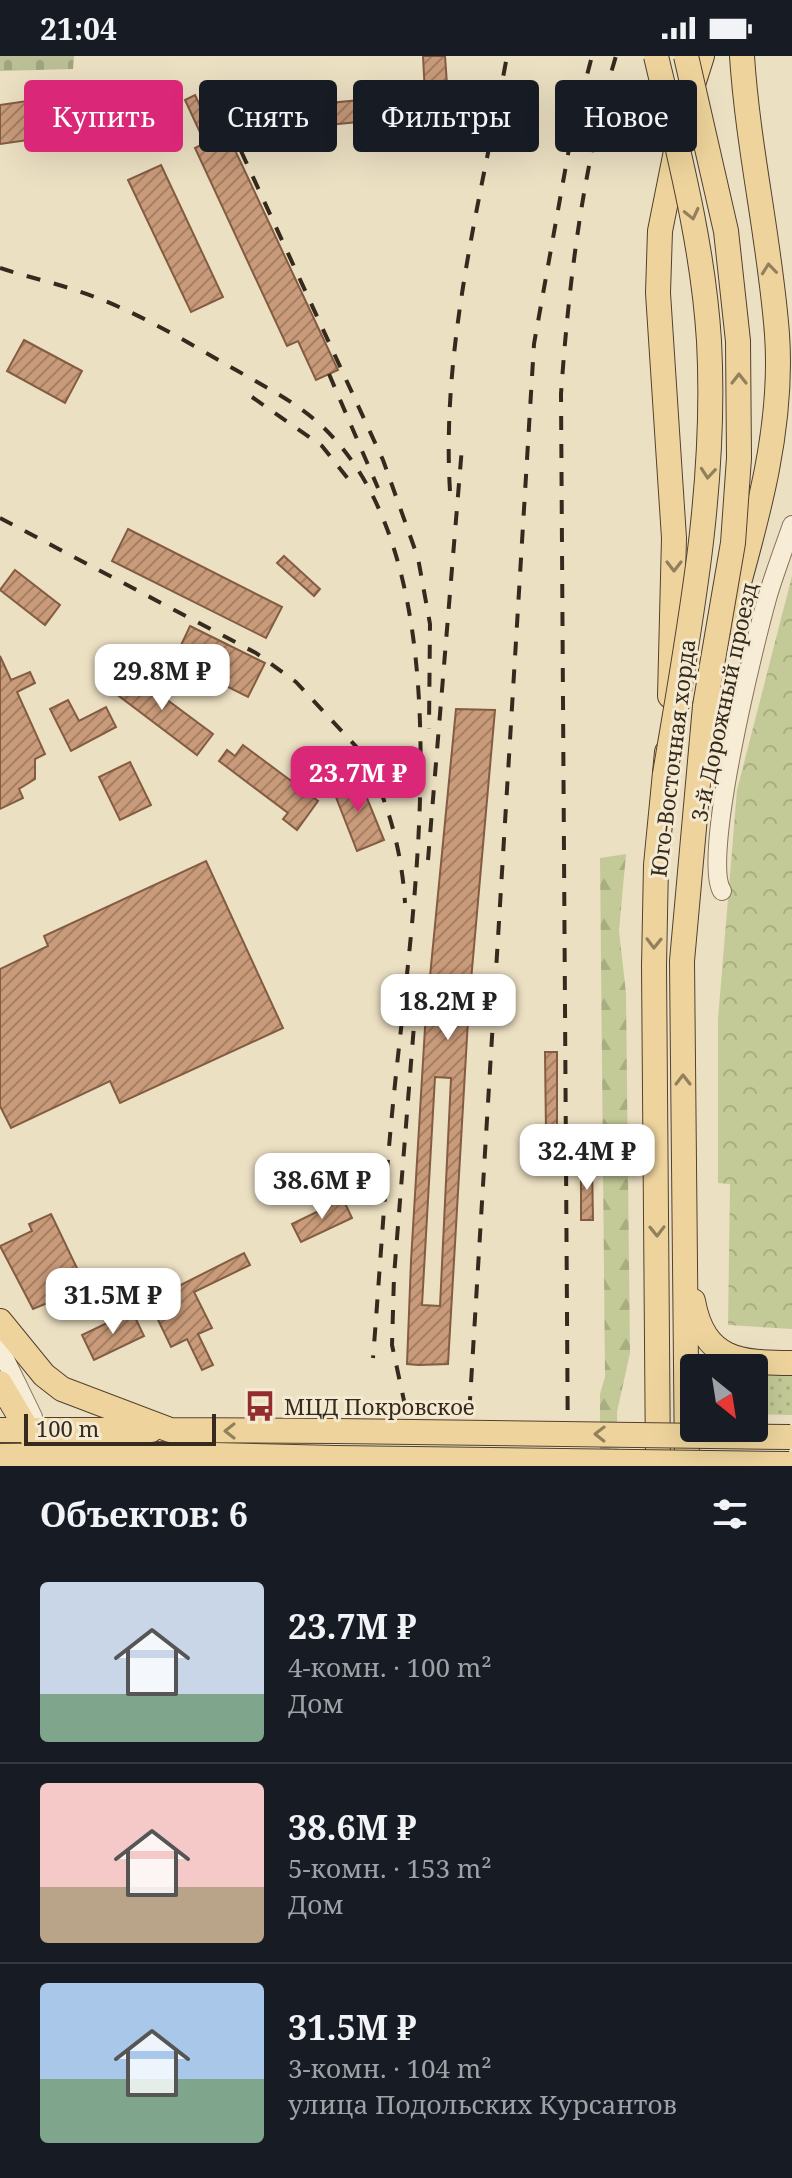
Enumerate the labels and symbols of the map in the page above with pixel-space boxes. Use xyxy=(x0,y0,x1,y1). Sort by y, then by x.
one-way arrow xyxy=(683,206,700,220)
one-way arrow xyxy=(761,262,778,275)
one-way arrow xyxy=(730,372,748,385)
one-way arrow xyxy=(700,467,717,480)
one-way arrow xyxy=(665,560,682,573)
street label: 3-й Дорожный проезд xyxy=(683,580,763,824)
street label: Юго-Восточная хорда xyxy=(643,637,701,879)
pin: 29.8M ₽ xyxy=(88,644,236,712)
pin: 23.7M ₽ xyxy=(284,746,432,814)
one-way arrow xyxy=(646,937,663,950)
pin: 18.2M ₽ xyxy=(374,974,522,1042)
one-way arrow xyxy=(674,1073,692,1086)
pin: 32.4M ₽ xyxy=(513,1124,661,1192)
pin: 38.6M ₽ xyxy=(248,1153,396,1221)
one-way arrow xyxy=(648,1225,666,1238)
pin: 31.5M ₽ xyxy=(39,1268,187,1336)
north arrow xyxy=(680,1354,768,1442)
bus stop icon: МЦД Покровское xyxy=(243,1389,277,1423)
place label: МЦД Покровское xyxy=(284,1391,475,1421)
scale bar xyxy=(24,1410,216,1446)
one-way arrow xyxy=(223,1422,236,1440)
one-way arrow xyxy=(593,1426,606,1443)

